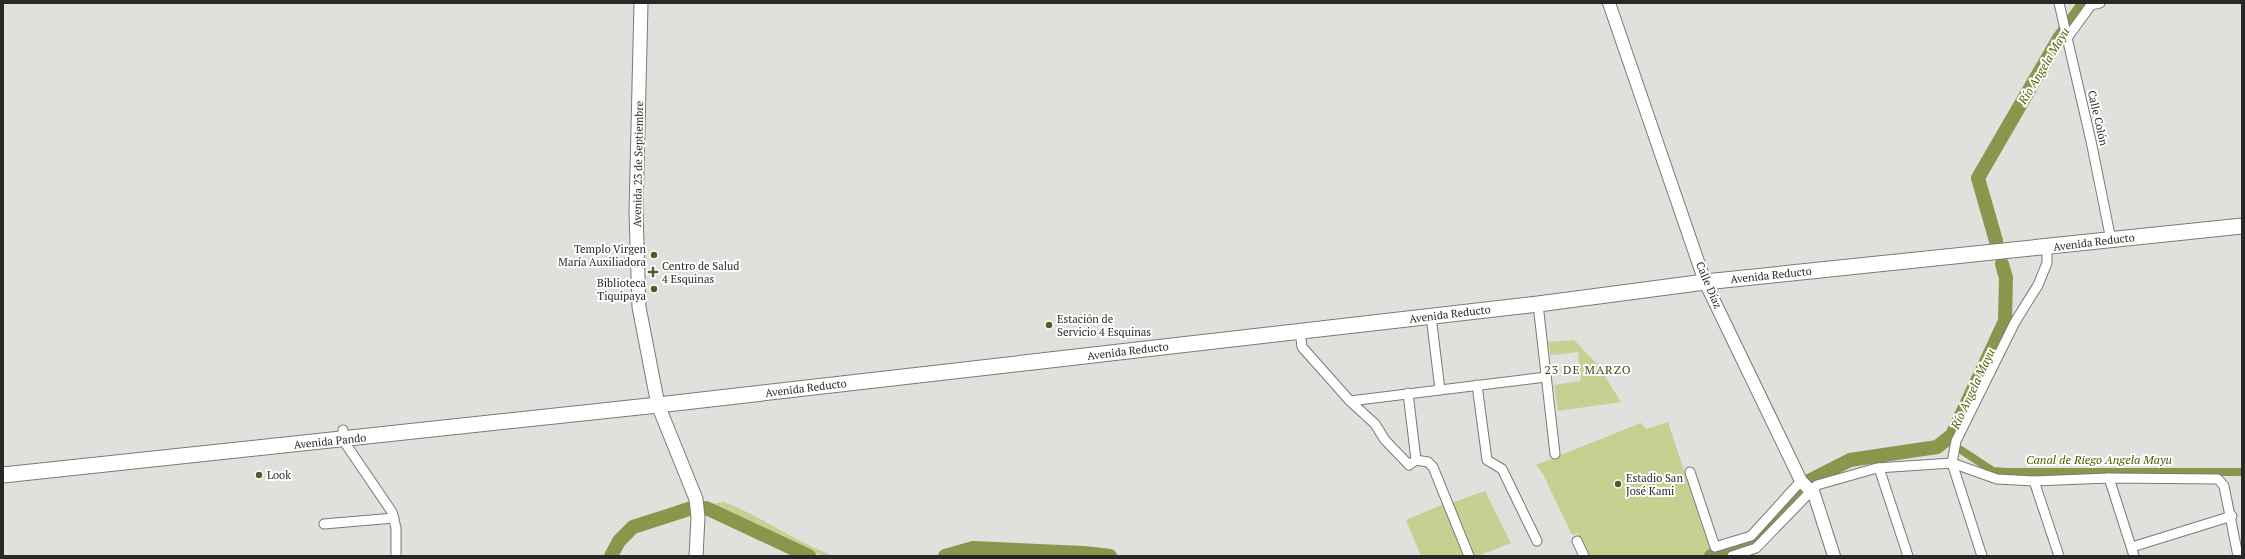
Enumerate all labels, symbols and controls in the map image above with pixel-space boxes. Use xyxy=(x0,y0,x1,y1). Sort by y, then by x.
water label: Río Angela Mayu xyxy=(2014,25,2072,108)
street label: Calle Colón xyxy=(2085,89,2111,147)
street label: Avenida 23 de Septiembre xyxy=(630,100,646,227)
street label: Avenida Reducto xyxy=(2053,230,2135,254)
place label: Templo Virgen María Auxiliadora xyxy=(558,242,646,269)
marker: Templo Virgen María Auxiliadora xyxy=(649,250,659,260)
place label: Centro de Salud 4 Esquinas xyxy=(662,259,739,286)
street label: Calle Díaz xyxy=(1693,259,1725,311)
street label: Avenida Reducto xyxy=(1730,264,1812,286)
marker: Centro de Salud 4 Esquinas xyxy=(647,266,659,278)
place label: Biblioteca Tiquipaya xyxy=(597,276,646,303)
marker: Biblioteca Tiquipaya xyxy=(649,284,659,294)
street label: Avenida Reducto xyxy=(1409,302,1491,326)
place label: Estación de Servicio 4 Esquinas xyxy=(1057,312,1151,339)
marker: Estación de Servicio 4 Esquinas xyxy=(1044,320,1054,330)
street label: Avenida Reducto xyxy=(1087,339,1169,363)
water label: Río Angela Mayu xyxy=(1947,346,1998,432)
district label: 23 DE MARZO xyxy=(1544,362,1632,377)
street label: Avenida Reducto xyxy=(765,376,847,400)
street label: Avenida Pando xyxy=(293,430,367,452)
water label: Canal de Riego Angela Mayu xyxy=(2026,452,2172,467)
place label: Look xyxy=(267,468,291,482)
marker: Look xyxy=(254,470,264,480)
place label: Estadio San José Kami xyxy=(1626,471,1683,498)
marker: Estadio San José Kami xyxy=(1613,479,1623,489)

